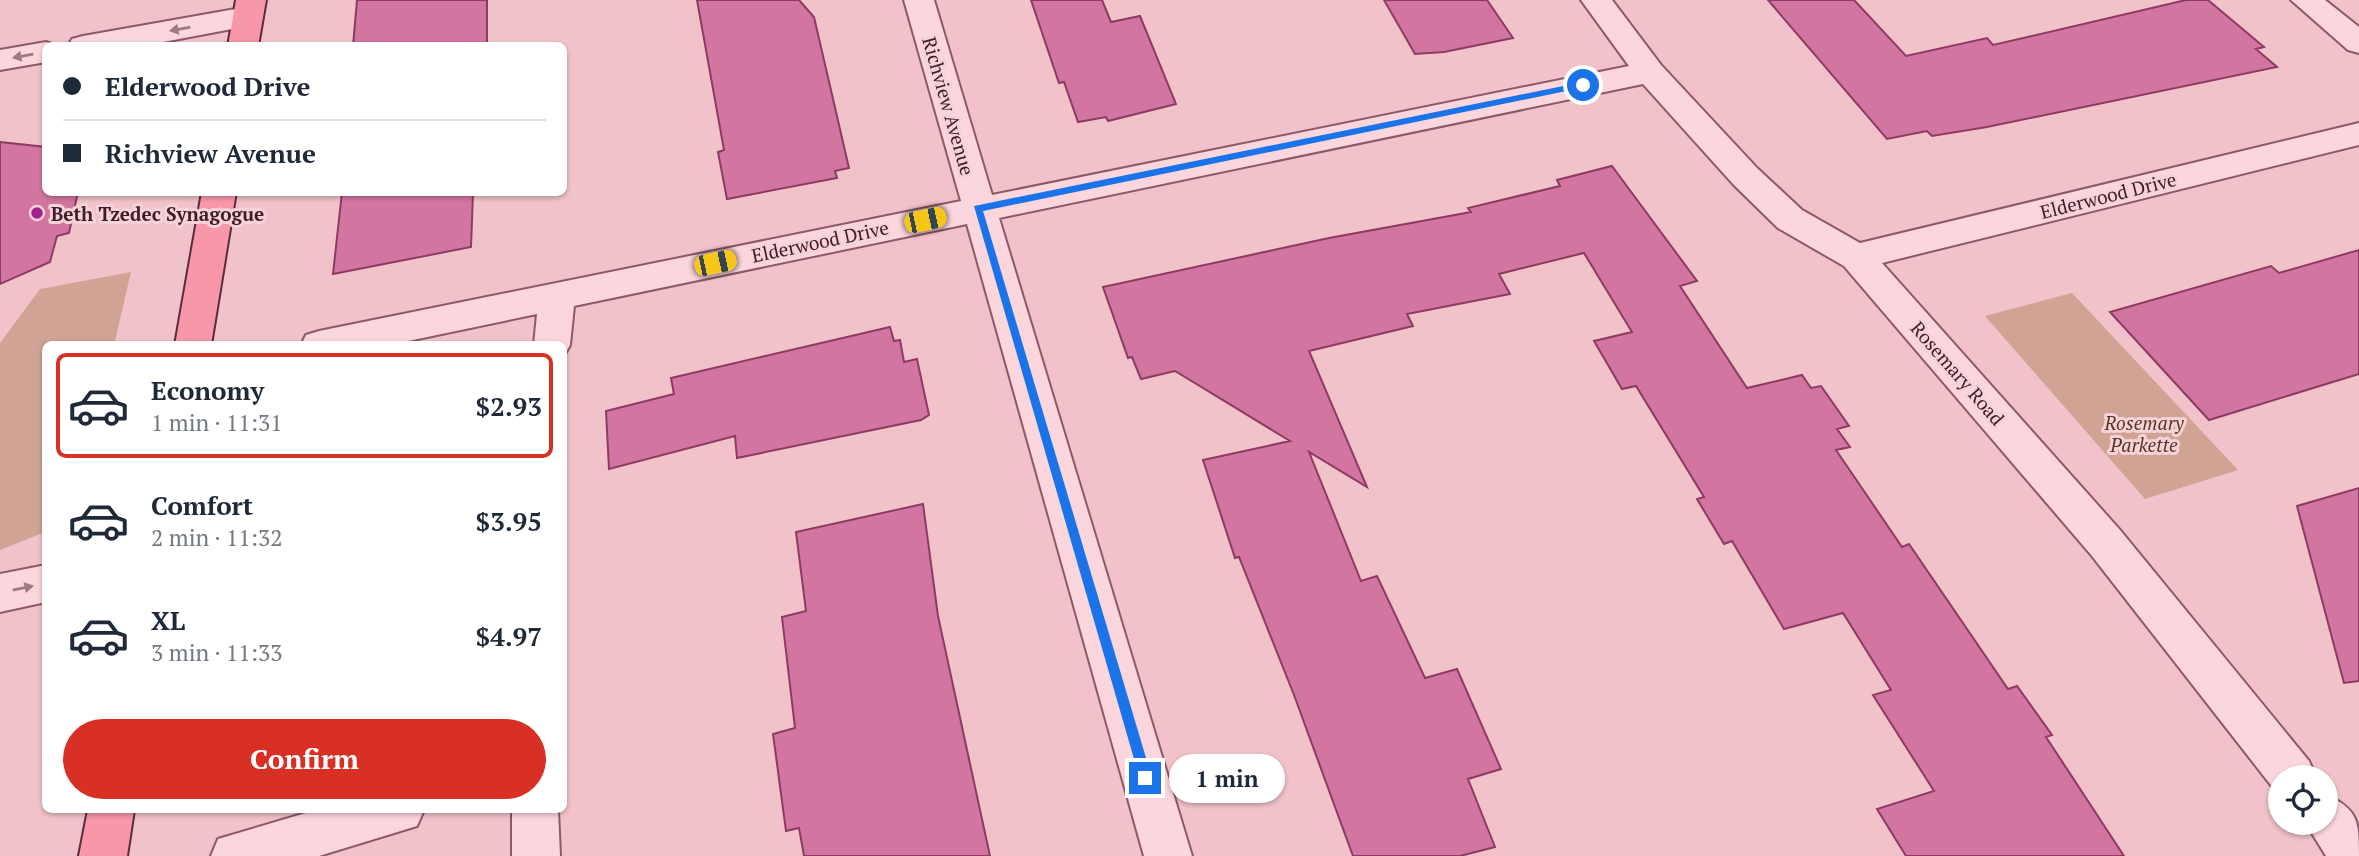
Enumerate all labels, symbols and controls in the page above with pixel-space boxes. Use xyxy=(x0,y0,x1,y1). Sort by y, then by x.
one-way arrow xyxy=(169,24,191,35)
street label: Richview Avenue xyxy=(917,34,981,178)
one-way arrow xyxy=(12,51,34,62)
text: Elderwood Drive xyxy=(105,69,310,103)
route start xyxy=(1567,69,1599,101)
text: Richview Avenue xyxy=(105,136,316,170)
street label: Elderwood Drive xyxy=(2037,166,2179,224)
place label: Beth Tzedec Synagogue xyxy=(51,201,264,226)
marker: Beth Tzedec Synagogue xyxy=(29,205,45,221)
car xyxy=(903,205,948,235)
street label: Elderwood Drive xyxy=(749,214,891,268)
car xyxy=(693,248,738,278)
street label: Rosemary Road xyxy=(1906,316,2010,431)
text: Economy xyxy=(151,373,264,407)
icon: car xyxy=(67,374,130,437)
text: $2.93 xyxy=(476,389,542,423)
text: 1 min · 11:31 xyxy=(151,407,283,438)
park label: Rosemary Parkette xyxy=(2103,410,2185,457)
text: Comfort xyxy=(151,488,253,522)
icon: car xyxy=(67,489,130,552)
text: $3.95 xyxy=(476,504,542,538)
text: 2 min · 11:32 xyxy=(151,522,283,553)
one-way arrow xyxy=(12,582,34,593)
text: XL xyxy=(151,603,185,637)
icon: car xyxy=(67,604,130,667)
text: $4.97 xyxy=(476,619,542,653)
text: 3 min · 11:33 xyxy=(151,637,283,668)
button: Confirm xyxy=(63,719,546,799)
callout: 1 min xyxy=(1170,754,1285,802)
route end xyxy=(1129,762,1161,794)
text: 1 min xyxy=(1196,763,1258,794)
map controls xyxy=(2268,765,2338,835)
button: locate xyxy=(2268,765,2338,835)

